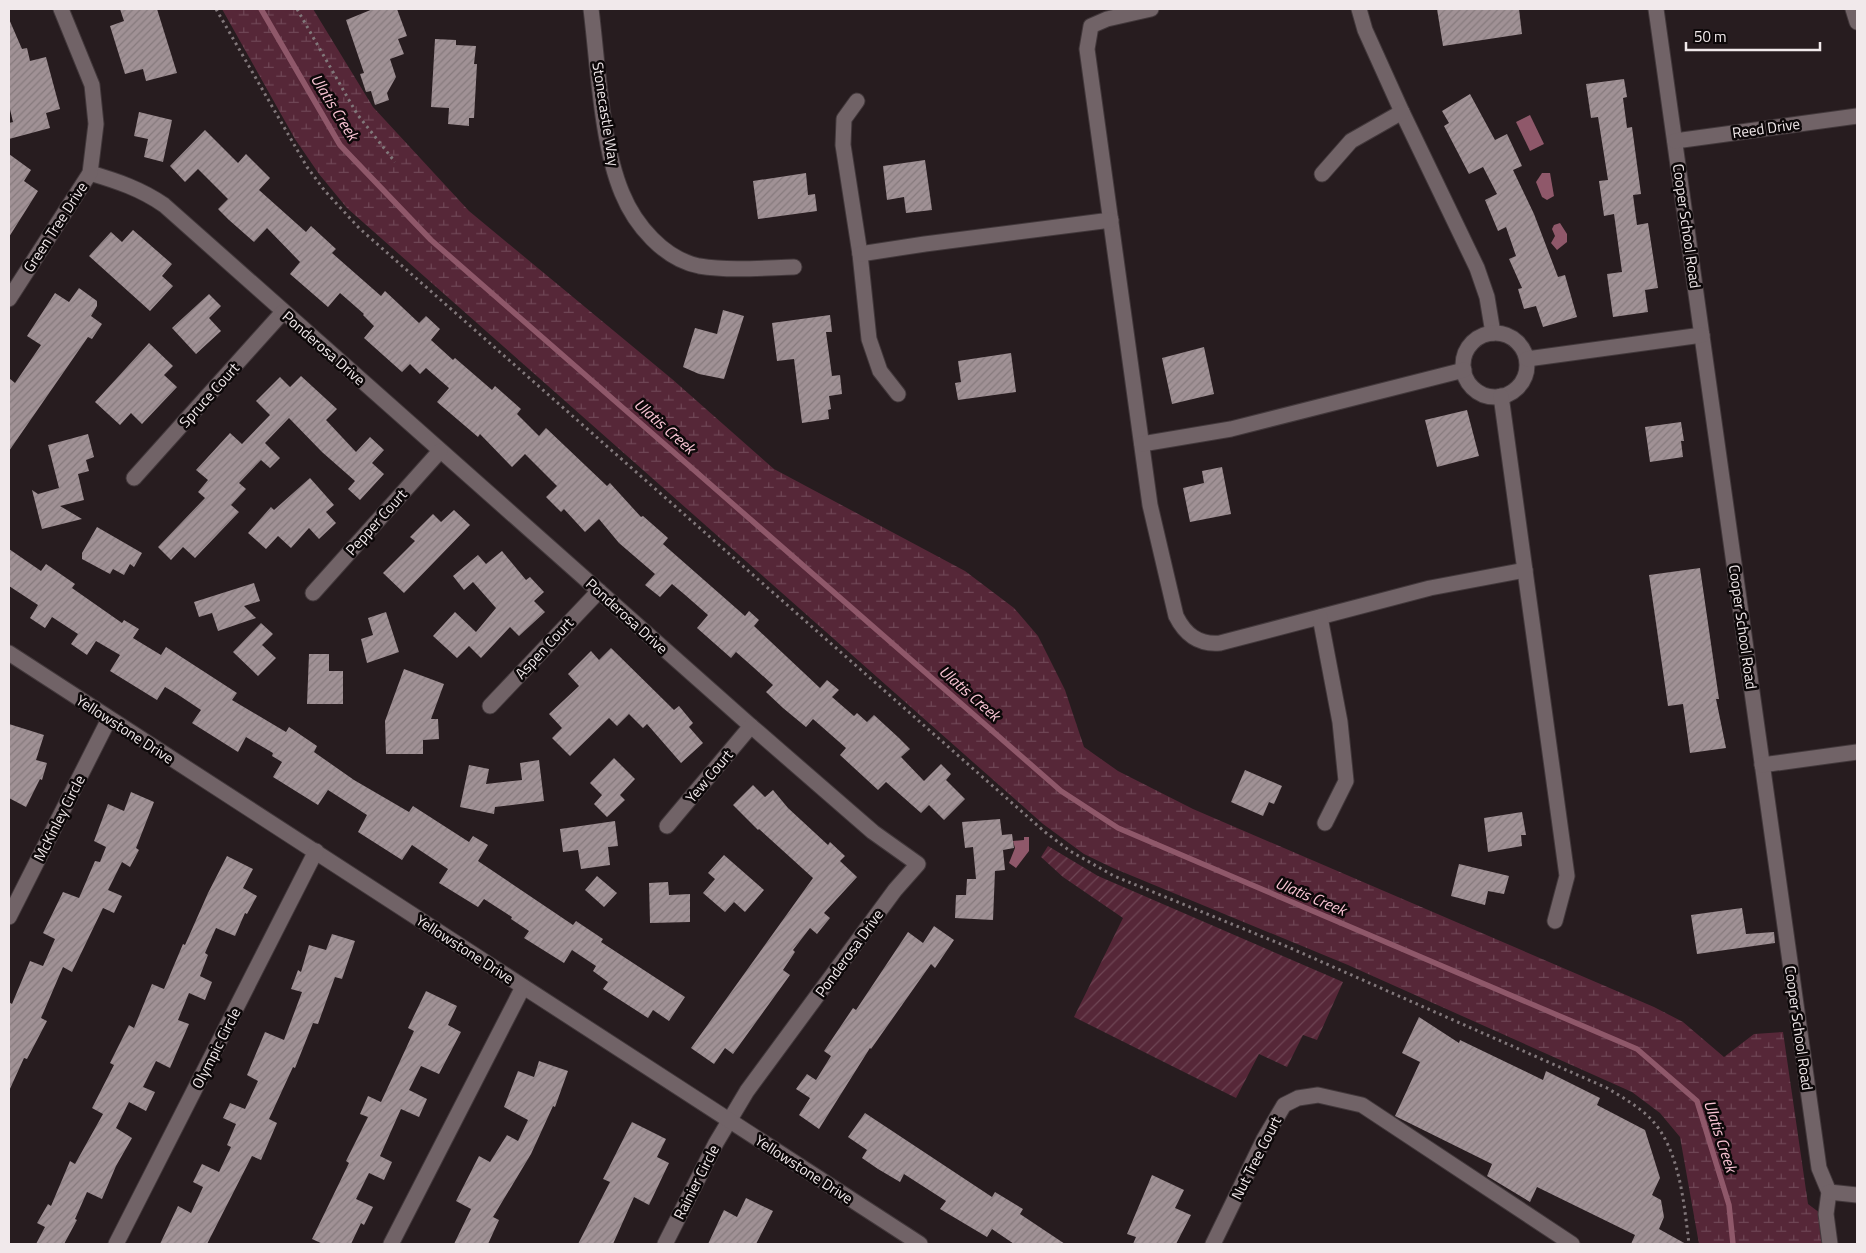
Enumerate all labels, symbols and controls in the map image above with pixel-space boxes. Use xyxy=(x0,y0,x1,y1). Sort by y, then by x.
scale bar xyxy=(1686,20,1820,52)
text: 50 m xyxy=(1694,25,1727,48)
street label: Stonecastle Way xyxy=(586,60,626,168)
water label: Ulatis Creek xyxy=(305,69,366,147)
street label: Reed Drive xyxy=(1731,112,1801,144)
street label: Cooper School Road xyxy=(1667,162,1707,290)
street label: Green Tree Drive xyxy=(17,177,93,277)
street label: Ponderosa Drive xyxy=(277,305,371,391)
street label: Spruce Court xyxy=(173,357,245,433)
water label: Ulatis Creek xyxy=(629,392,702,461)
street label: Pepper Court xyxy=(340,483,413,560)
street label: Cooper School Road xyxy=(1723,563,1763,691)
street label: Ponderosa Drive xyxy=(581,573,673,659)
street label: Aspen Court xyxy=(509,611,579,684)
water label: Ulatis Creek xyxy=(934,659,1007,728)
street label: Yellowstone Drive xyxy=(72,689,178,769)
street label: Yew Court xyxy=(680,744,739,808)
street label: McKinley Circle xyxy=(27,771,91,865)
water label: Ulatis Creek xyxy=(1272,870,1352,922)
street label: Ponderosa Drive xyxy=(809,904,889,1002)
street label: Yellowstone Drive xyxy=(412,909,518,989)
street label: Cooper School Road xyxy=(1779,964,1819,1092)
street label: Olympic Circle xyxy=(186,1003,246,1093)
water label: Ulatis Creek xyxy=(1698,1097,1745,1177)
street label: Nut Tree Court xyxy=(1225,1112,1287,1204)
street label: Yellowstone Drive xyxy=(751,1129,857,1209)
street label: Rainier Circle xyxy=(667,1140,725,1224)

